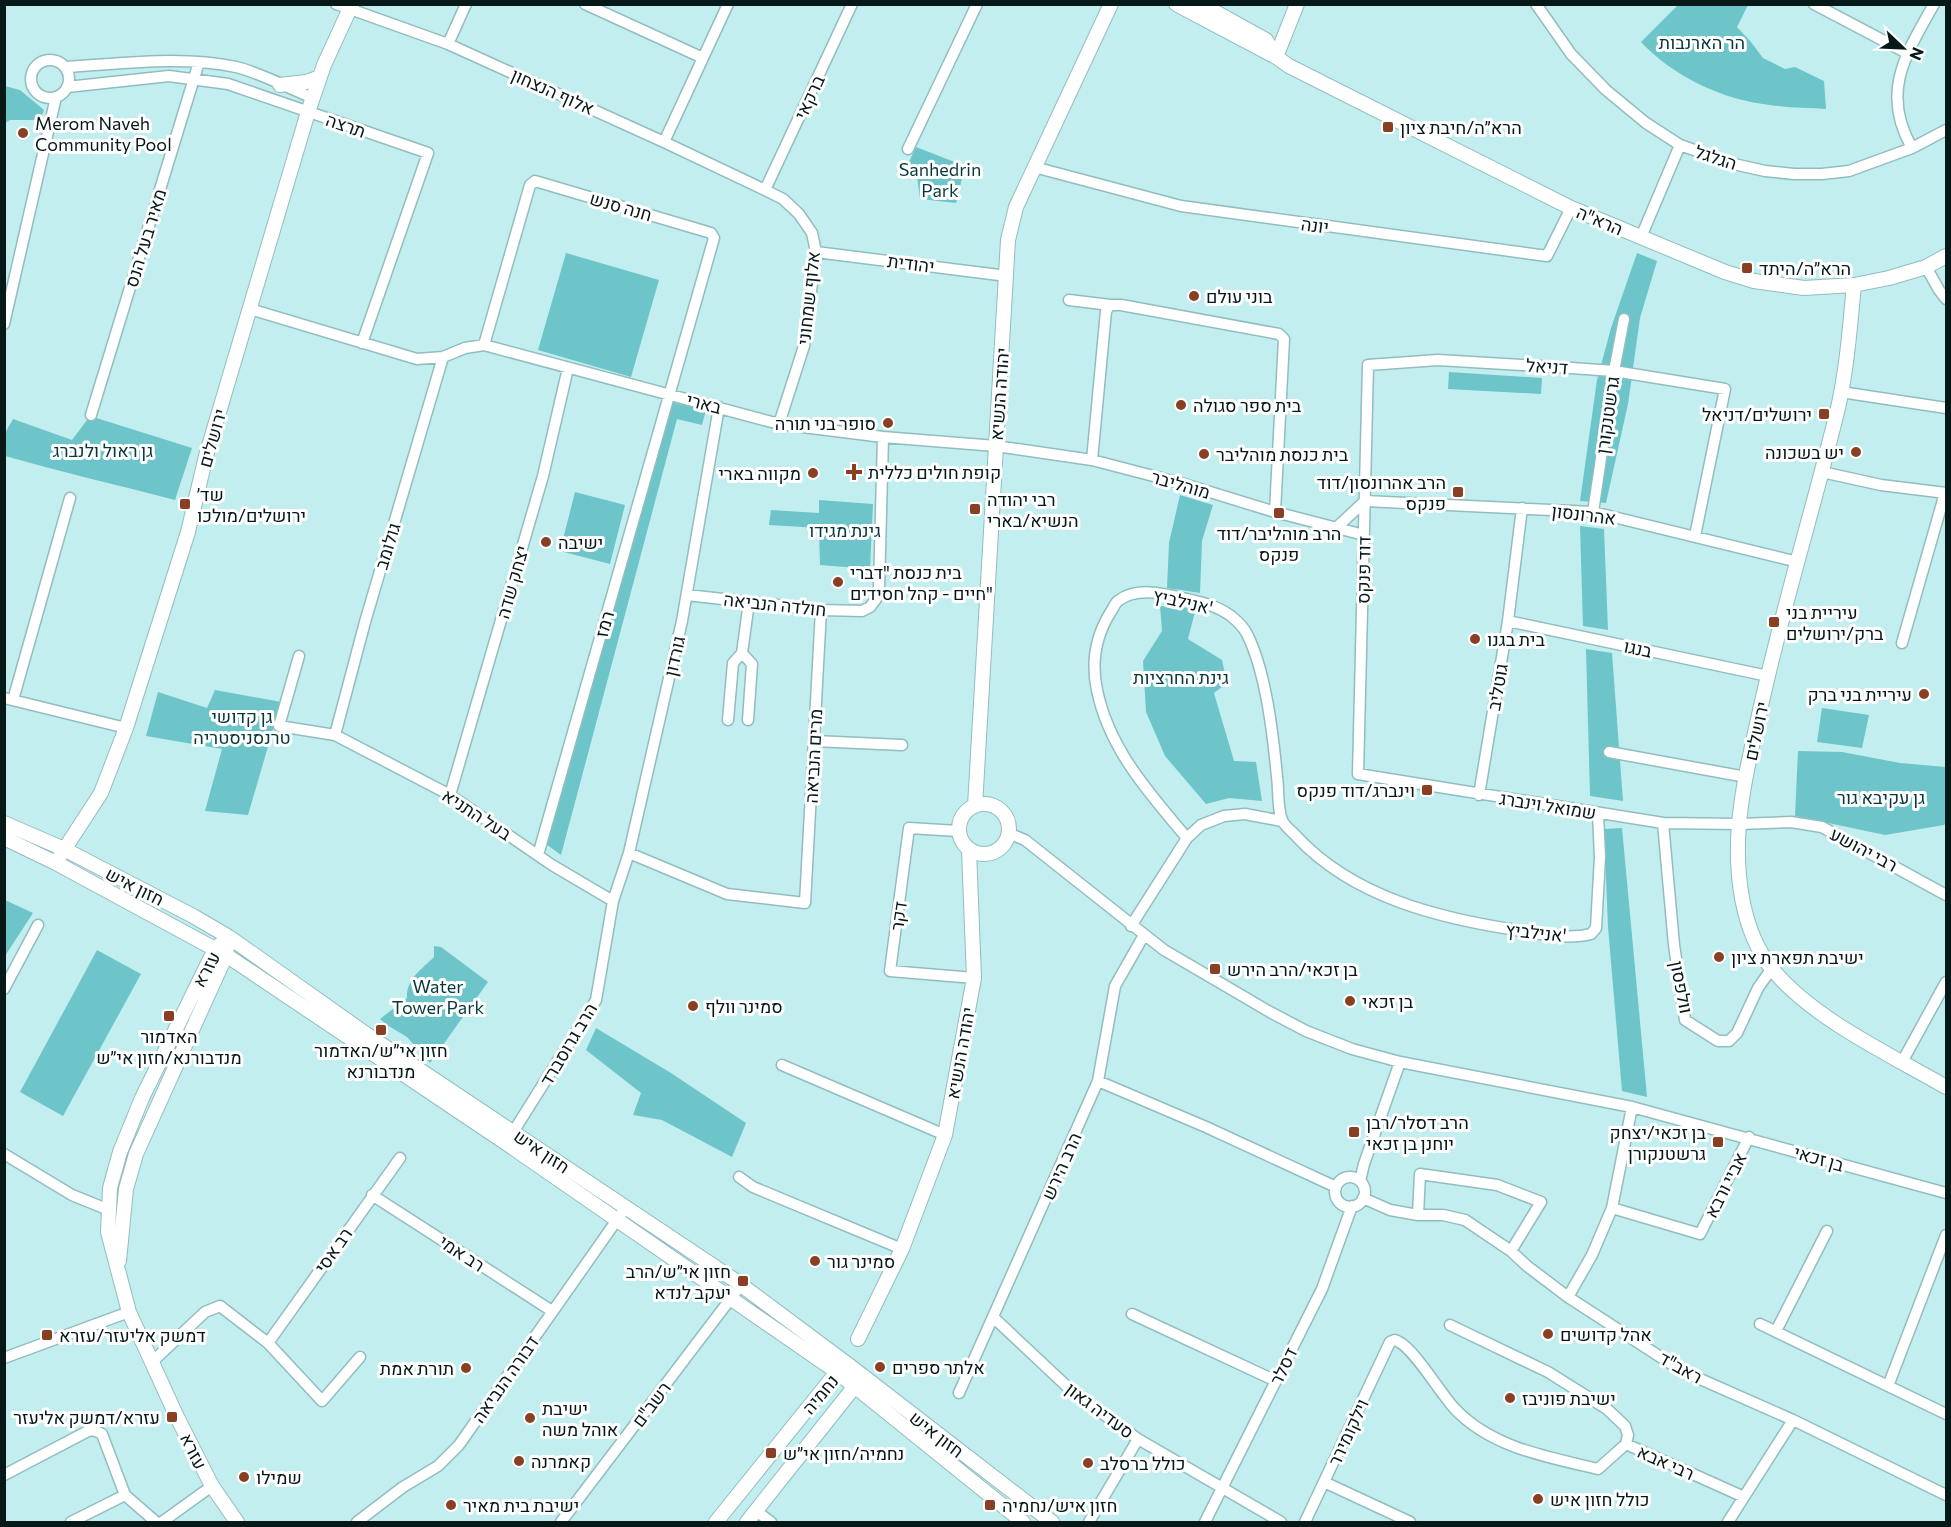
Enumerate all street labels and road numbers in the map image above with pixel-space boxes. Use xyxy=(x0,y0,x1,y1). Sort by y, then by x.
street label: אלוף הנצחון xyxy=(508,63,598,119)
street label: ברקאי xyxy=(789,71,829,123)
street label: תרצה xyxy=(323,108,369,142)
street label: הגלגל xyxy=(1692,140,1740,174)
street label: מאיר בעל הנס xyxy=(120,186,170,290)
street label: חנה סנש xyxy=(587,187,655,225)
street label: הרא"ה xyxy=(1574,200,1626,240)
street label: יונה xyxy=(1300,212,1330,238)
street label: יהודית xyxy=(886,249,936,277)
street label: אלוף שמחוני xyxy=(792,250,824,346)
street label: יהודה הנשיא xyxy=(985,347,1013,441)
street label: דניאל xyxy=(1525,354,1569,378)
street label: גרשטנקורן xyxy=(1591,375,1623,455)
street label: בארי xyxy=(684,388,724,418)
street label: ירושלים xyxy=(193,406,231,470)
street label: מוהליבר xyxy=(1149,465,1213,503)
street label: אהרונסון xyxy=(1551,499,1617,529)
street label: גולומב xyxy=(370,520,405,572)
street label: דוד פנקס xyxy=(1351,536,1375,604)
street label: יצחק שדה xyxy=(491,543,533,621)
street label: אנילביץ' xyxy=(1151,583,1215,619)
street label: חולדה הנביאה xyxy=(723,588,827,620)
street label: רמז xyxy=(590,608,618,640)
street label: גורדון xyxy=(659,634,689,678)
street label: בנגו xyxy=(1622,634,1655,662)
street label: גוטליב xyxy=(1482,662,1512,712)
street label: ירושלים xyxy=(1739,699,1773,763)
street label: מרים הנביאה xyxy=(800,708,826,804)
street label: בעל התניא xyxy=(438,784,516,845)
street label: שמואל וינברג xyxy=(1498,786,1598,824)
street label: רבי יהושע xyxy=(1827,822,1901,876)
street label: חזון איש xyxy=(102,862,168,910)
street label: דקר xyxy=(885,900,911,932)
street label: אנילביץ' xyxy=(1505,918,1567,946)
street label: עזרא xyxy=(187,947,225,991)
street label: וולפסון xyxy=(1666,959,1698,1015)
street label: הרב גרוסברד xyxy=(535,999,601,1089)
street label: יהודה הנשיא xyxy=(941,1005,979,1101)
street label: חזון איש xyxy=(510,1124,574,1178)
street label: הרב הירש xyxy=(1036,1129,1086,1203)
street label: בן זכאי xyxy=(1791,1140,1847,1176)
street label: אביי ורבא xyxy=(1699,1149,1751,1221)
street label: רב אסי xyxy=(310,1223,356,1277)
street label: רב אמי xyxy=(435,1230,489,1276)
street label: דבורה הנביאה xyxy=(467,1331,543,1427)
street label: דסלר xyxy=(1265,1344,1301,1388)
street label: ראב"ד xyxy=(1656,1346,1706,1388)
street label: נחמיה xyxy=(797,1370,843,1418)
street label: רשב"ם xyxy=(627,1377,675,1431)
street label: סעדיה גאון xyxy=(1062,1377,1138,1443)
street label: וילקומירר xyxy=(1323,1395,1373,1469)
street label: חזון איש xyxy=(906,1406,968,1462)
street label: עזרא xyxy=(176,1429,212,1473)
street label: רבי אבא xyxy=(1634,1440,1698,1484)

